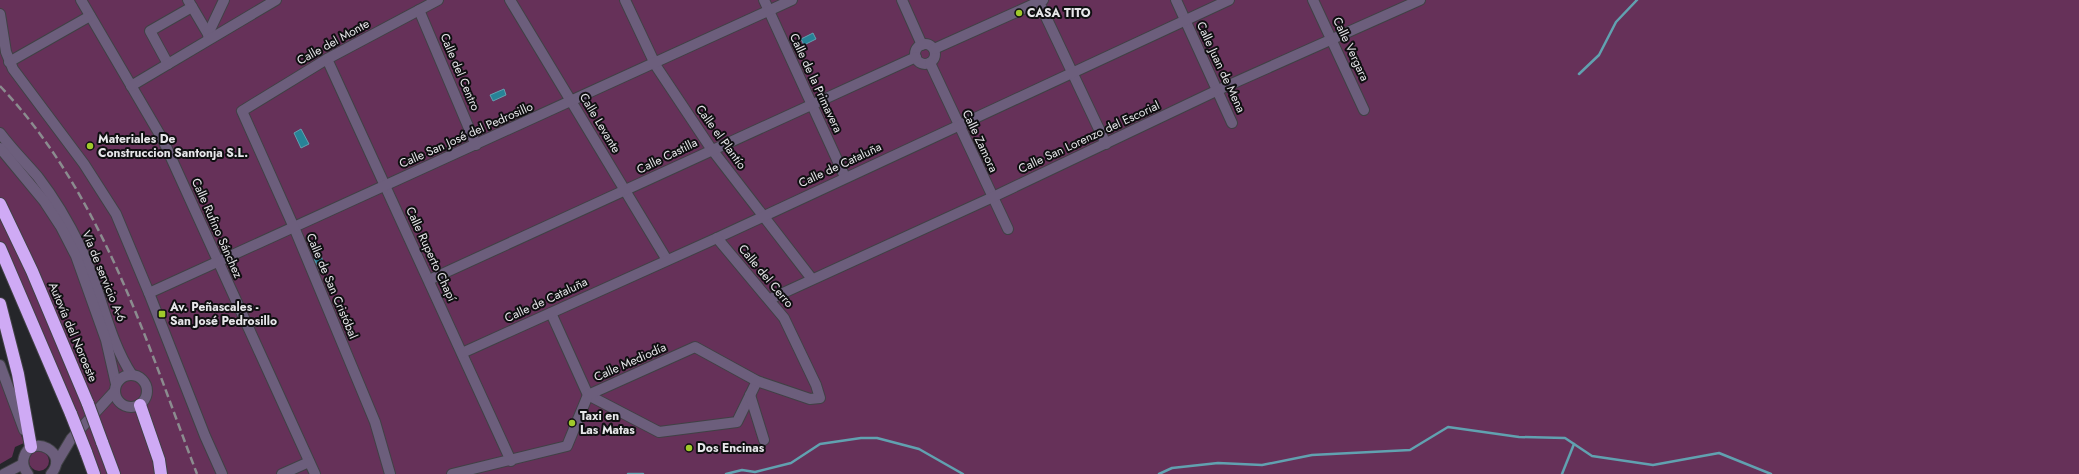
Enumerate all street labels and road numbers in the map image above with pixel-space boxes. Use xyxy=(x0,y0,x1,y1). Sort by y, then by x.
street label: Calle Vergara xyxy=(1328,14,1374,84)
street label: Calle del Monte xyxy=(294,15,372,69)
street label: Calle Juan de Mena xyxy=(1192,18,1250,116)
street label: Calle del Centro xyxy=(436,30,485,114)
street label: Calle de la Primavera xyxy=(785,30,847,136)
street label: Calle Levante xyxy=(575,90,625,156)
street label: Calle San Lorenzo del Escorial xyxy=(1015,96,1163,178)
street label: Calle San José del Pedrosillo xyxy=(396,97,536,173)
street label: Calle el Plantío xyxy=(691,101,751,173)
street label: Calle Zamora xyxy=(958,107,1002,176)
street label: Calle Castilla xyxy=(634,133,701,178)
street label: Calle de Cataluña xyxy=(796,138,885,192)
street label: Calle Rufino Sánchez xyxy=(187,175,247,281)
street label: Calle Ruperto Chapí xyxy=(401,204,461,305)
street label: Vía de servicio A-6 xyxy=(77,228,131,325)
street label: Calle de San Cristóbal xyxy=(302,230,362,342)
street label: Calle del Cerro xyxy=(734,240,798,312)
street label: Calle de Cataluña xyxy=(502,273,591,327)
street label: Autovía del Noroeste xyxy=(44,279,102,385)
street label: Calle Mediodía xyxy=(591,338,669,386)

